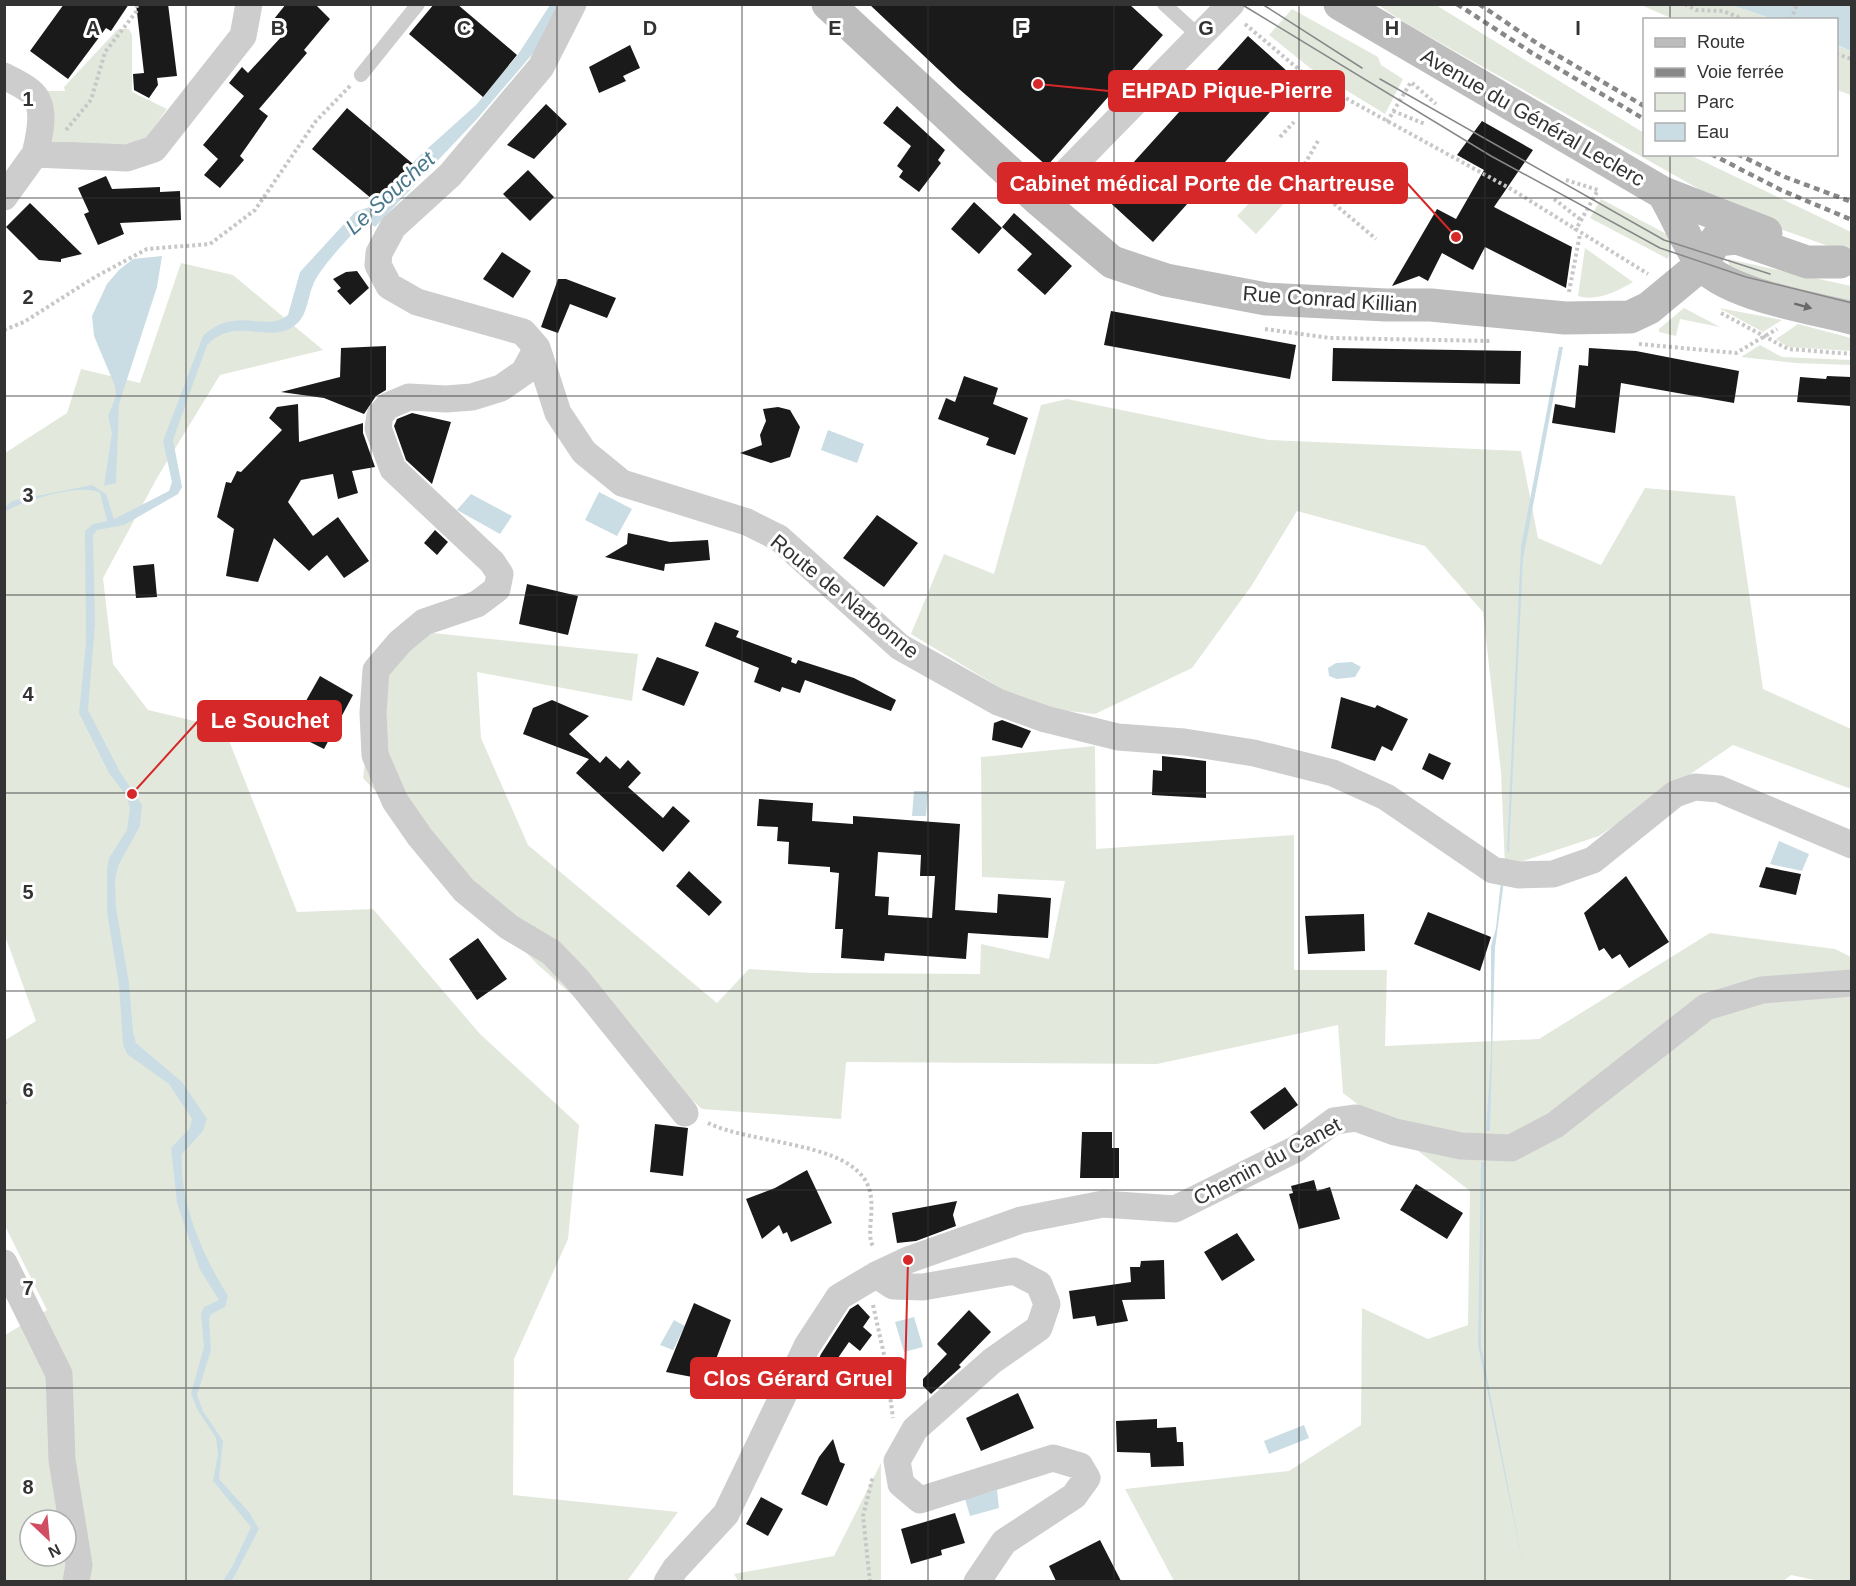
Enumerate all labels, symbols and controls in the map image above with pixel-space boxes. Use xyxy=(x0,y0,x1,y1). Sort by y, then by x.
text: A xyxy=(86,17,100,39)
text: B xyxy=(271,17,285,39)
text: C xyxy=(457,17,471,39)
text: D xyxy=(643,17,657,39)
text: E xyxy=(828,17,842,39)
text: F xyxy=(1015,17,1027,39)
text: G xyxy=(1198,17,1214,39)
text: H xyxy=(1385,17,1399,39)
text: I xyxy=(1575,17,1581,39)
legend xyxy=(1643,18,1838,156)
text: Route xyxy=(1697,32,1745,52)
street label: Avenue du Général Leclerc xyxy=(1417,44,1649,190)
text: Voie ferrée xyxy=(1697,62,1784,82)
callout: EHPAD Pique-Pierre xyxy=(1109,71,1344,111)
text: EHPAD Pique-Pierre xyxy=(1121,78,1333,103)
text: 1 xyxy=(22,88,34,110)
text: Parc xyxy=(1697,92,1734,112)
text: Eau xyxy=(1697,122,1729,142)
water label: Le Souchet xyxy=(340,146,440,240)
callout: Cabinet médical Porte de Chartreuse xyxy=(998,163,1407,203)
text: Cabinet médical Porte de Chartreuse xyxy=(1009,171,1395,196)
street label: Rue Conrad Killian xyxy=(1242,281,1418,317)
text: 2 xyxy=(22,286,34,308)
one-way arrow xyxy=(1793,301,1812,311)
text: 3 xyxy=(22,484,34,506)
street label: Route de Narbonne xyxy=(767,529,923,663)
text: 4 xyxy=(22,683,34,705)
callout: Le Souchet xyxy=(198,701,341,741)
text: Le Souchet xyxy=(211,708,330,733)
text: 5 xyxy=(22,881,34,903)
text: 6 xyxy=(22,1079,34,1101)
street label: Chemin du Canet xyxy=(1189,1112,1345,1210)
text: 7 xyxy=(22,1277,34,1299)
callout: Clos Gérard Gruel xyxy=(691,1358,905,1398)
text: Clos Gérard Gruel xyxy=(703,1366,893,1391)
text: 8 xyxy=(22,1476,34,1498)
north arrow xyxy=(18,1508,78,1568)
text: N xyxy=(45,1541,63,1561)

